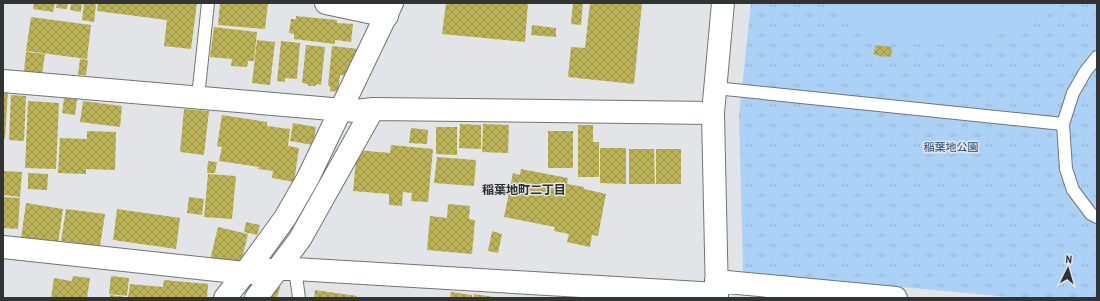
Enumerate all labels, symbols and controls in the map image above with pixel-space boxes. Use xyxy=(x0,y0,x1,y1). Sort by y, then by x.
park label: 稲葉地公園 xyxy=(924,140,979,154)
district label: 稲葉地町二丁目 xyxy=(482,182,566,198)
north arrow xyxy=(1048,249,1088,289)
text: N xyxy=(1065,252,1073,266)

